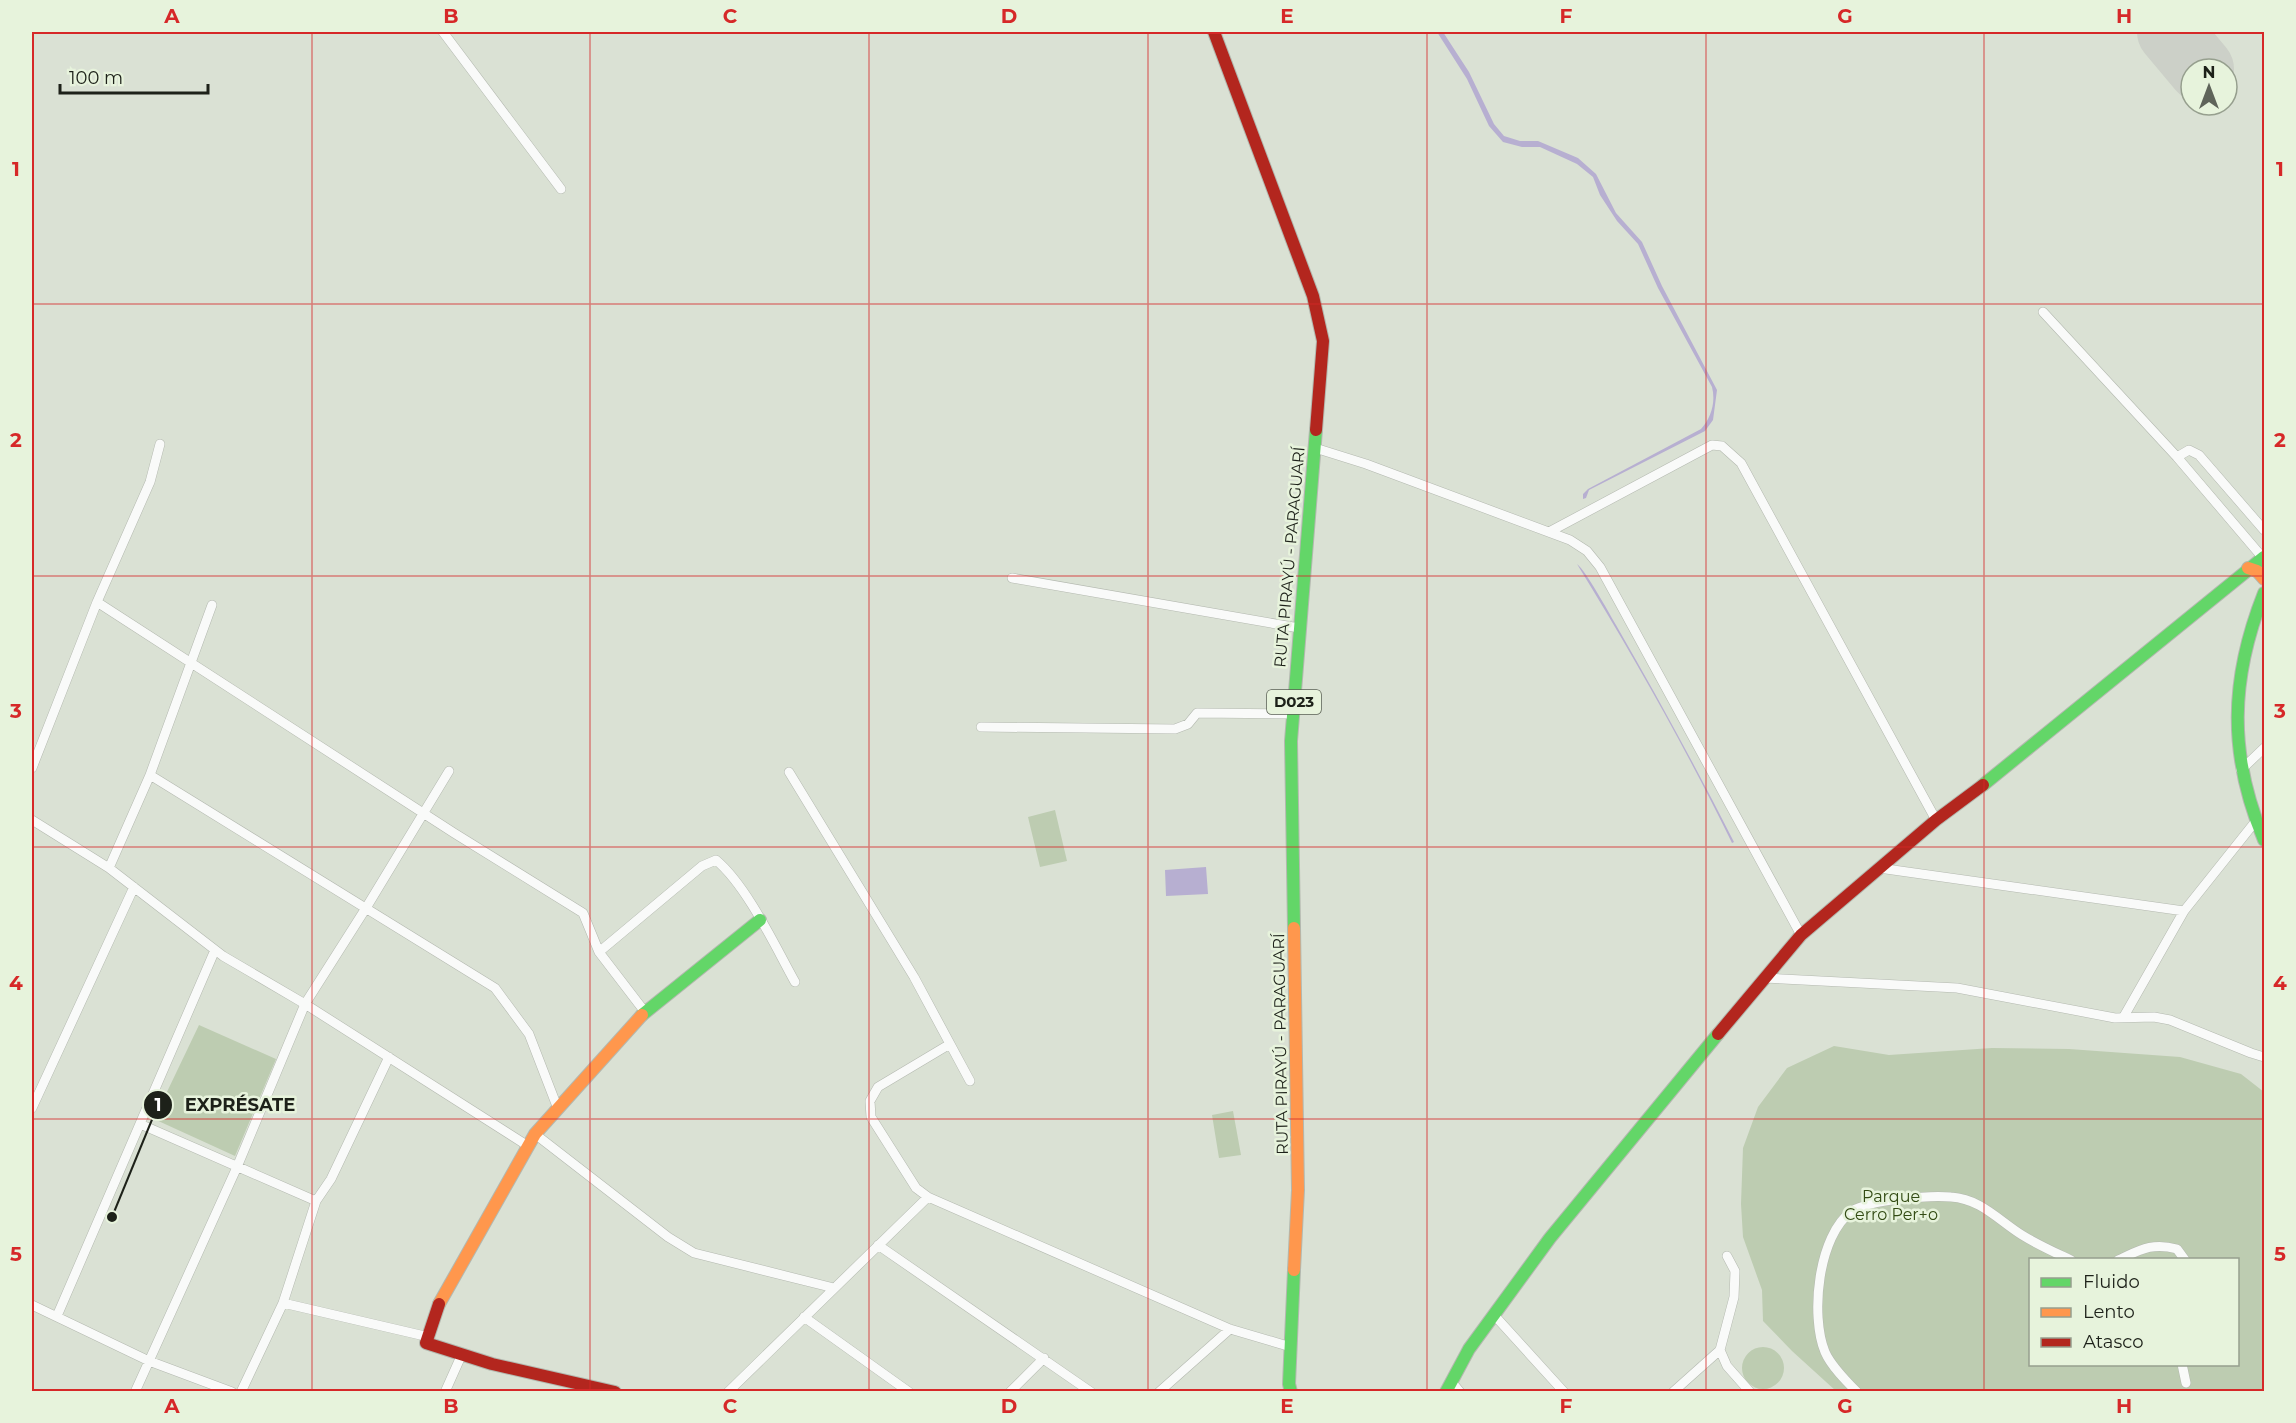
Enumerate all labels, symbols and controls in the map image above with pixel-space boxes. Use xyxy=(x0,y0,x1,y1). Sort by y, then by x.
text: A xyxy=(163,4,180,28)
text: B xyxy=(443,4,459,28)
text: C xyxy=(723,4,738,28)
text: D xyxy=(1001,4,1017,28)
text: E xyxy=(1280,4,1294,28)
text: F xyxy=(1560,4,1573,28)
text: G xyxy=(1837,4,1853,28)
text: H xyxy=(2116,4,2132,28)
scale bar xyxy=(60,57,208,95)
north arrow xyxy=(2179,57,2239,117)
text: N xyxy=(2203,63,2215,82)
text: 100 m xyxy=(69,67,123,89)
text: 1 xyxy=(12,157,20,181)
text: 1 xyxy=(2276,157,2284,181)
text: 2 xyxy=(10,428,22,452)
text: 2 xyxy=(2274,428,2286,452)
street label: RUTA PIRAYÚ - PARAGUARÍ xyxy=(1270,445,1309,668)
road number: D023 xyxy=(1267,690,1321,714)
text: 3 xyxy=(9,699,22,723)
text: 3 xyxy=(2273,699,2286,723)
street label: RUTA PIRAYÚ - PARAGUARÍ xyxy=(1269,932,1292,1155)
text: 4 xyxy=(9,971,23,995)
text: 4 xyxy=(2273,971,2287,995)
callout: EXPRÉSATE xyxy=(143,1087,308,1123)
text: 1 xyxy=(154,1094,162,1116)
text: EXPRÉSATE xyxy=(185,1094,295,1116)
park label: Parque Cerro Per+o xyxy=(1844,1187,1938,1224)
text: 5 xyxy=(10,1242,22,1266)
text: 5 xyxy=(2274,1242,2286,1266)
legend xyxy=(2029,1258,2239,1366)
text: Fluido xyxy=(2083,1271,2140,1293)
text: Lento xyxy=(2083,1301,2135,1323)
text: Atasco xyxy=(2083,1331,2143,1353)
text: A xyxy=(163,1394,180,1418)
text: B xyxy=(443,1394,459,1418)
text: C xyxy=(723,1394,738,1418)
text: D xyxy=(1001,1394,1017,1418)
text: E xyxy=(1280,1394,1294,1418)
text: F xyxy=(1560,1394,1573,1418)
text: G xyxy=(1837,1394,1853,1418)
text: H xyxy=(2116,1394,2132,1418)

